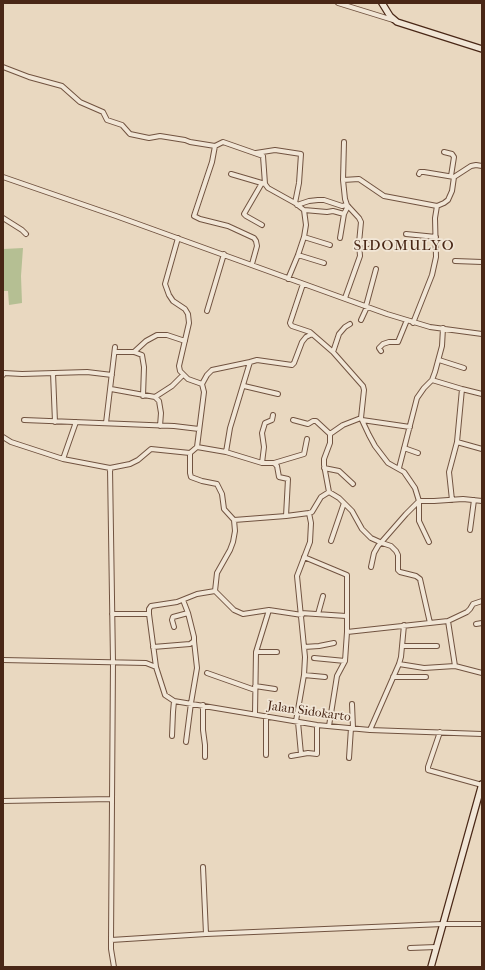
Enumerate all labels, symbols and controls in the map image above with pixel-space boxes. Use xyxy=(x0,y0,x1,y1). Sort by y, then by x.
district label: SIDOMULYO xyxy=(353,237,455,255)
street label: Jalan Sidokarto xyxy=(266,698,352,726)

